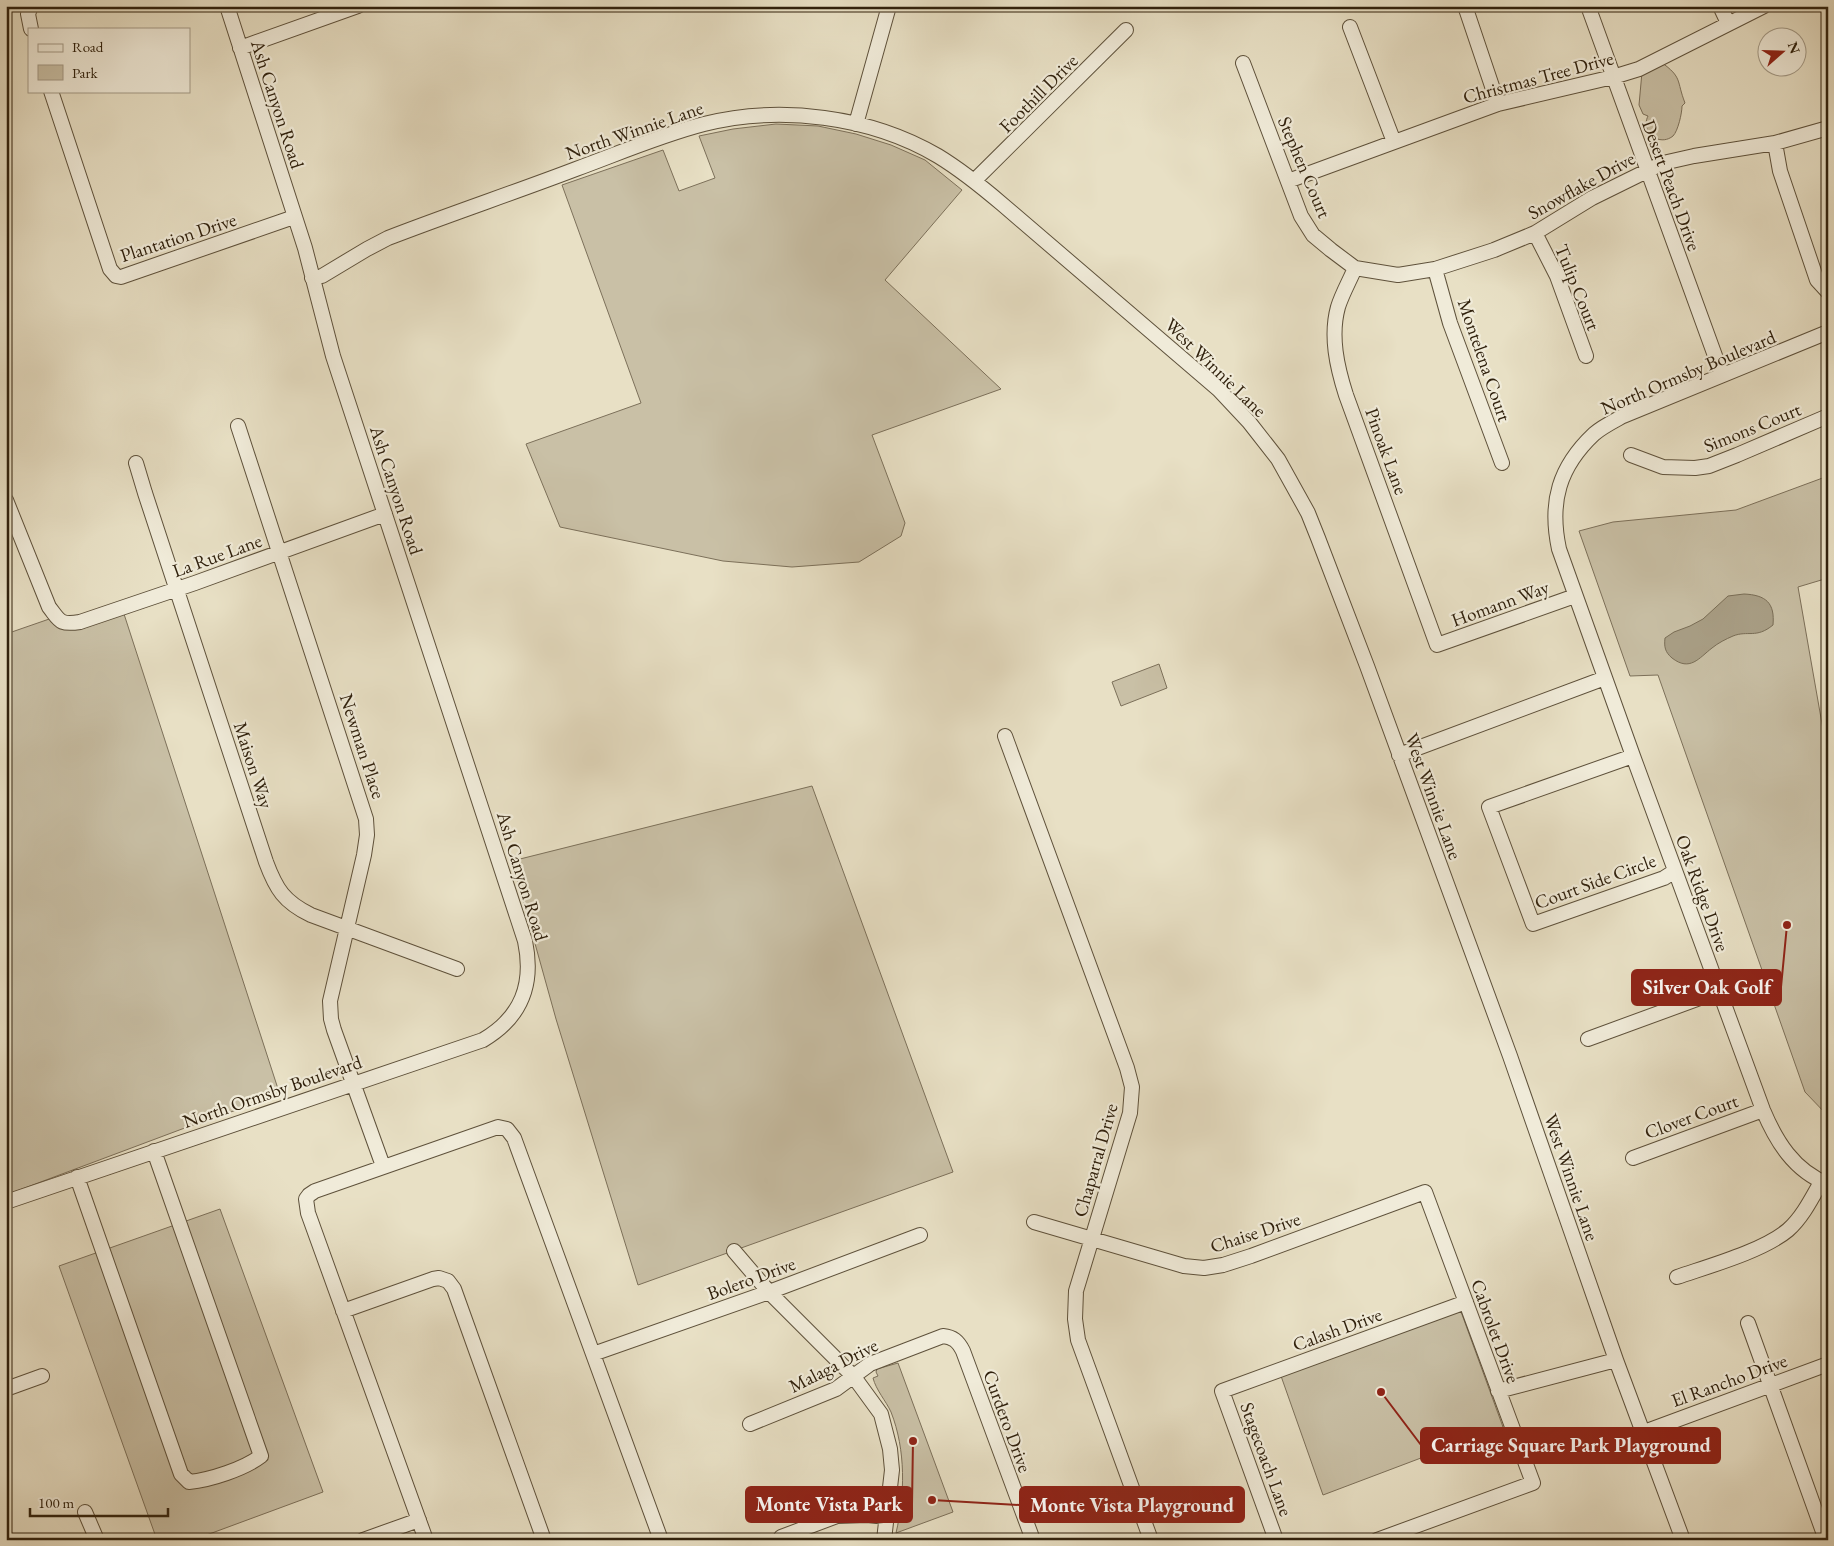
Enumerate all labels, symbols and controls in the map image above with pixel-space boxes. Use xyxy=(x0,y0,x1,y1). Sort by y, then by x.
legend xyxy=(28,28,190,92)
north arrow xyxy=(1756,28,1806,78)
street label: Ash Canyon Road xyxy=(245,36,310,172)
text: Road xyxy=(72,37,104,56)
text: N xyxy=(1784,39,1805,57)
street label: Christmas Tree Drive xyxy=(1460,45,1616,110)
street label: Foothill Drive xyxy=(993,48,1083,138)
text: Park xyxy=(72,63,99,82)
street label: North Winnie Lane xyxy=(562,95,706,166)
street label: Stephen Court xyxy=(1272,113,1337,222)
street label: Desert Peach Drive xyxy=(1636,116,1707,254)
street label: Snowflake Drive xyxy=(1523,146,1639,225)
street label: Plantation Drive xyxy=(117,207,239,268)
street label: Tulip Court xyxy=(1549,240,1606,334)
street label: Montelena Court xyxy=(1452,296,1517,425)
street label: West Winnie Lane xyxy=(1159,312,1272,422)
street label: North Ormsby Boulevard xyxy=(1597,324,1780,421)
street label: Simons Court xyxy=(1700,397,1805,458)
street label: Pinoak Lane xyxy=(1359,404,1414,498)
street label: Ash Canyon Road xyxy=(364,422,429,558)
street label: La Rue Lane xyxy=(169,528,265,583)
street label: Homann Way xyxy=(1448,574,1553,633)
street label: Newman Place xyxy=(334,690,391,802)
street label: Maison Way xyxy=(228,719,279,812)
street label: West Winnie Lane xyxy=(1399,730,1468,863)
street label: Ash Canyon Road xyxy=(491,807,554,944)
street label: Oak Ridge Drive xyxy=(1670,831,1735,955)
street label: Court Side Circle xyxy=(1531,848,1659,915)
callout: Silver Oak Golf xyxy=(1632,970,1781,1005)
text: Silver Oak Golf xyxy=(1643,974,1774,1000)
street label: North Ormsby Boulevard xyxy=(179,1049,365,1134)
street label: Clover Court xyxy=(1641,1088,1741,1145)
street label: Chaparral Drive xyxy=(1067,1100,1124,1220)
street label: West Winnie Lane xyxy=(1538,1110,1605,1244)
street label: Chaise Drive xyxy=(1207,1206,1303,1259)
street label: Bolero Drive xyxy=(703,1251,799,1306)
street label: Cabrolet Drive xyxy=(1465,1276,1526,1386)
street label: Calash Drive xyxy=(1289,1302,1385,1357)
street label: Malaga Drive xyxy=(784,1332,882,1399)
street label: El Rancho Drive xyxy=(1668,1348,1791,1413)
street label: Curdero Drive xyxy=(977,1367,1038,1476)
street label: Stagecoach Lane xyxy=(1234,1399,1299,1519)
callout: Carriage Square Park Playground xyxy=(1421,1428,1720,1463)
text: Carriage Square Park Playground xyxy=(1431,1432,1711,1458)
scale bar xyxy=(30,1486,168,1518)
callout: Monte Vista Park xyxy=(746,1487,912,1522)
callout: Monte Vista Playground xyxy=(1020,1487,1244,1522)
text: Monte Vista Park xyxy=(756,1491,903,1517)
text: Monte Vista Playground xyxy=(1030,1492,1234,1518)
text: 100 m xyxy=(38,1493,75,1512)

